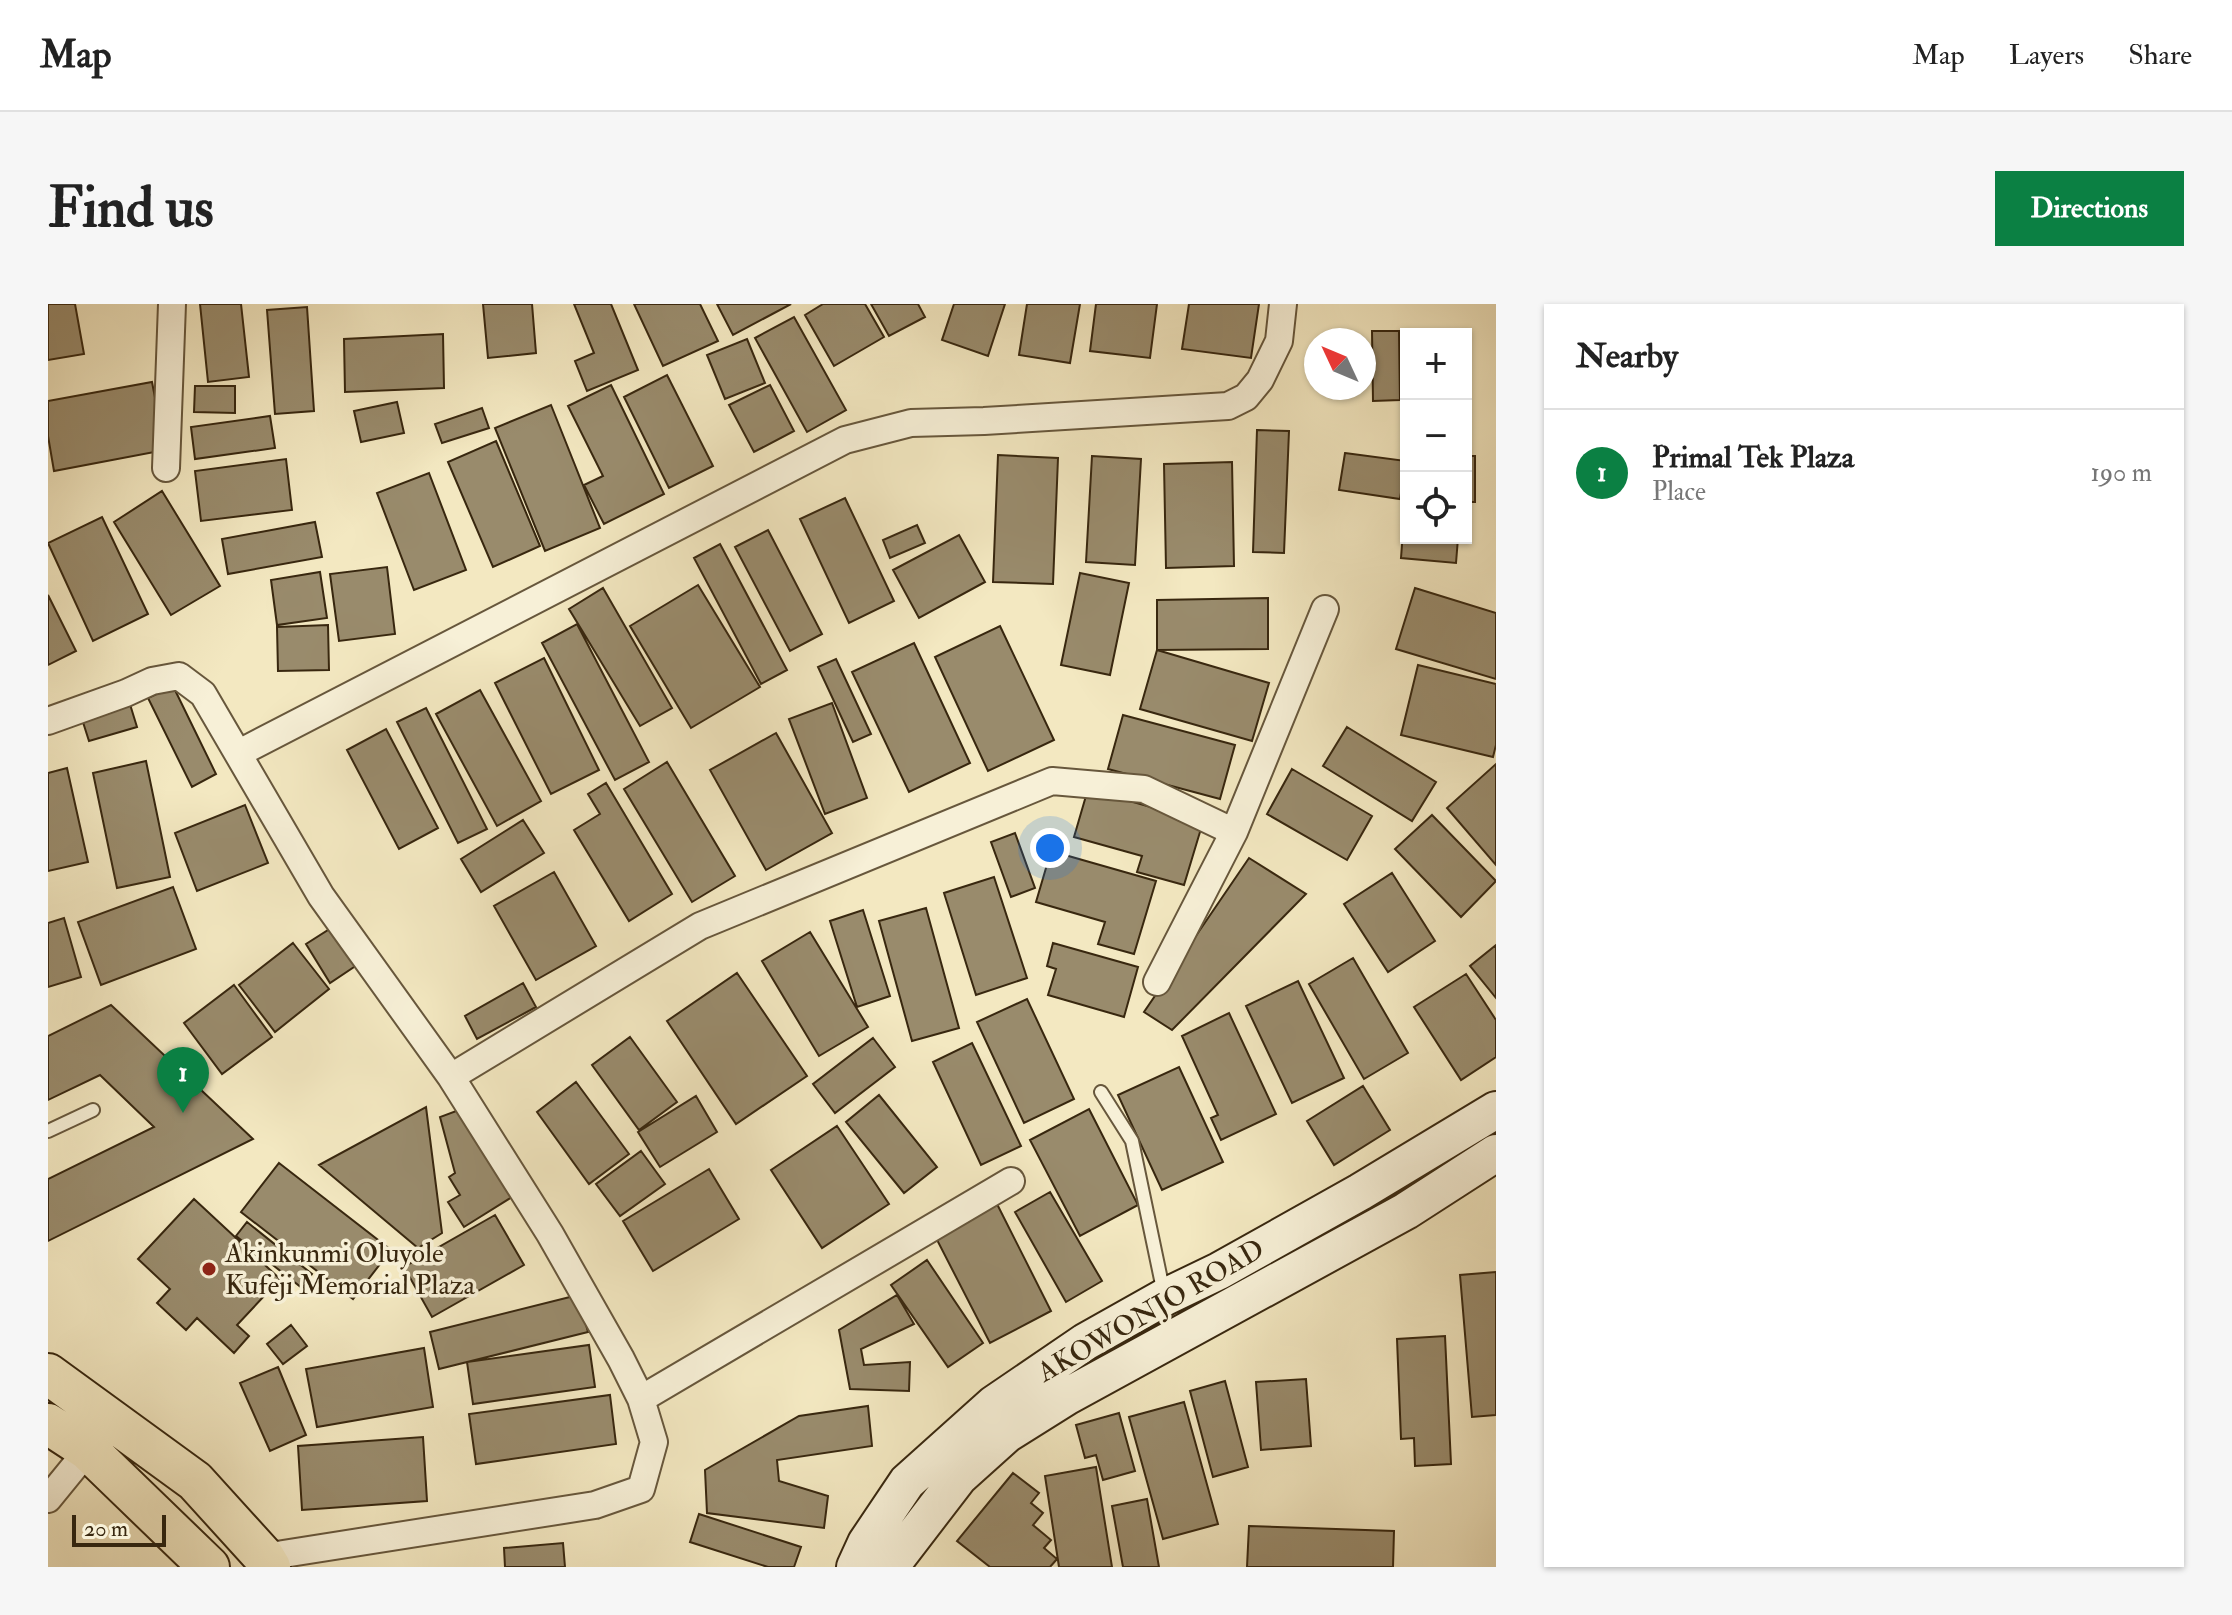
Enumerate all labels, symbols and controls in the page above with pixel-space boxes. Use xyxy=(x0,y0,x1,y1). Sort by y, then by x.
text: Map xyxy=(40,31,111,79)
text: Map xyxy=(1912,38,1965,73)
text: Layers xyxy=(2009,38,2084,73)
text: Share xyxy=(2128,38,2192,73)
button: Directions xyxy=(1995,171,2184,246)
text: Find us xyxy=(48,173,214,244)
north arrow xyxy=(1304,328,1376,400)
map controls xyxy=(1400,328,1472,544)
button: + xyxy=(1400,328,1472,400)
text: Nearby xyxy=(1576,335,1678,378)
button: − xyxy=(1400,400,1472,472)
text: Primal Tek Plaza xyxy=(1652,439,1854,476)
text: 1 xyxy=(1597,457,1607,489)
text: 190 m xyxy=(2091,457,2152,489)
button: locate xyxy=(1400,472,1472,544)
text: Place xyxy=(1652,476,1706,508)
your location xyxy=(1030,828,1070,868)
pin: 1 xyxy=(157,1047,209,1113)
street label: AKOWONJO ROAD xyxy=(1031,1232,1271,1391)
place label: Akinkunmi Oluyole Kufeji Memorial Plaza xyxy=(224,1236,476,1303)
marker: Akinkunmi Oluyole Kufeji Memorial Plaza xyxy=(200,1260,218,1278)
scale bar xyxy=(72,1511,166,1547)
text: 20 m xyxy=(84,1515,128,1543)

